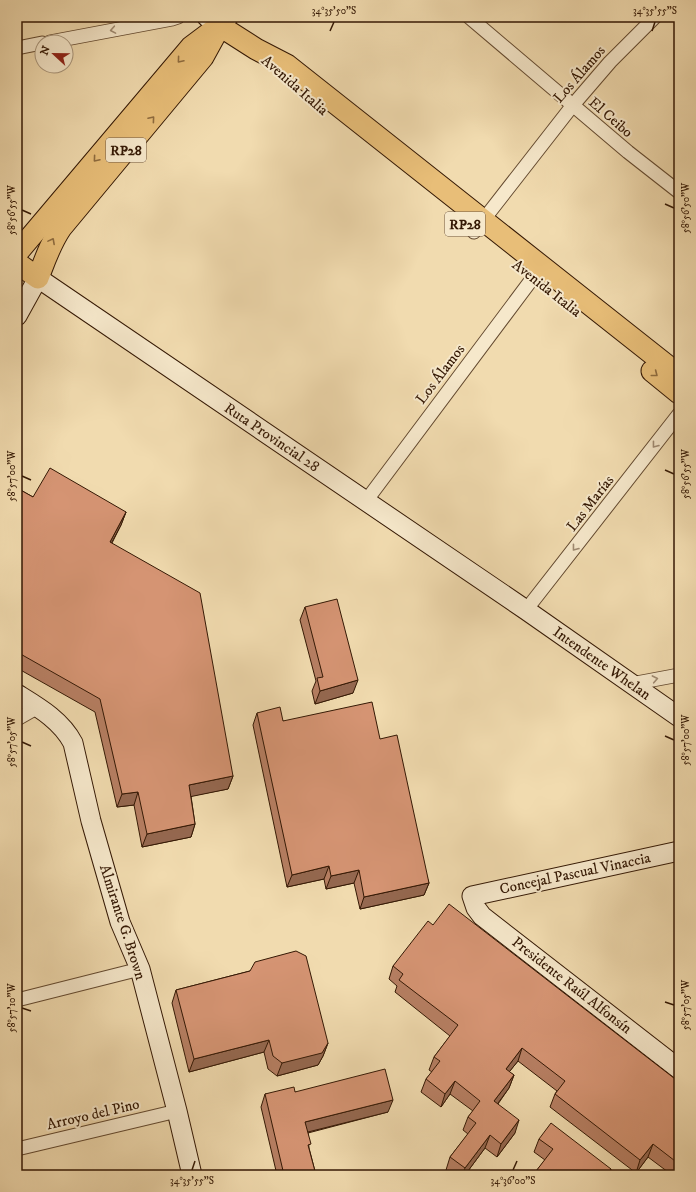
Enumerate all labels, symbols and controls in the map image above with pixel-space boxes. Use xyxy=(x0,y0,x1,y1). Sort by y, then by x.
text: 34°35'50"S xyxy=(312,5,356,17)
text: 34°35'55"S xyxy=(633,5,677,17)
one-way arrow xyxy=(110,26,116,34)
north arrow xyxy=(34,34,74,74)
street label: Los Álamos xyxy=(548,41,610,107)
text: N xyxy=(37,44,54,57)
street label: Avenida Italia xyxy=(257,51,333,120)
one-way arrow xyxy=(178,55,185,63)
street label: El Ceibo xyxy=(585,93,637,142)
one-way arrow xyxy=(147,116,154,123)
road number: RP28 xyxy=(106,138,146,162)
one-way arrow xyxy=(94,155,101,162)
text: 58°56'50"W xyxy=(680,182,692,233)
text: 58°56'55"W xyxy=(6,184,18,235)
road number: RP28 xyxy=(445,212,485,236)
one-way arrow xyxy=(48,238,55,245)
street label: Avenida Italia xyxy=(508,255,586,322)
street label: Los Álamos xyxy=(411,340,469,408)
one-way arrow xyxy=(651,369,658,376)
street label: Ruta Provincial 28 xyxy=(221,399,323,476)
one-way arrow xyxy=(653,441,660,448)
text: 58°56'55"W xyxy=(680,448,692,499)
text: 58°57'00"W xyxy=(6,450,18,501)
street label: Las Marías xyxy=(562,471,618,535)
one-way arrow xyxy=(573,543,580,550)
street label: Intendente Whelan xyxy=(549,623,655,704)
one-way arrow xyxy=(652,675,658,684)
text: 58°57'00"W xyxy=(680,714,692,765)
text: 58°57'05"W xyxy=(6,716,18,767)
street label: Concejal Pascual Vinaccia xyxy=(498,848,653,899)
street label: Almirante G. Brown xyxy=(95,862,150,982)
street label: Presidente Raúl Alfonsín xyxy=(508,933,636,1038)
text: 58°57'05"W xyxy=(680,979,692,1030)
text: 58°57'10"W xyxy=(6,983,18,1033)
street label: Arroyo del Pino xyxy=(45,1095,141,1134)
text: 34°35'55"S xyxy=(170,1175,214,1187)
text: 34°36'00"S xyxy=(490,1175,536,1187)

